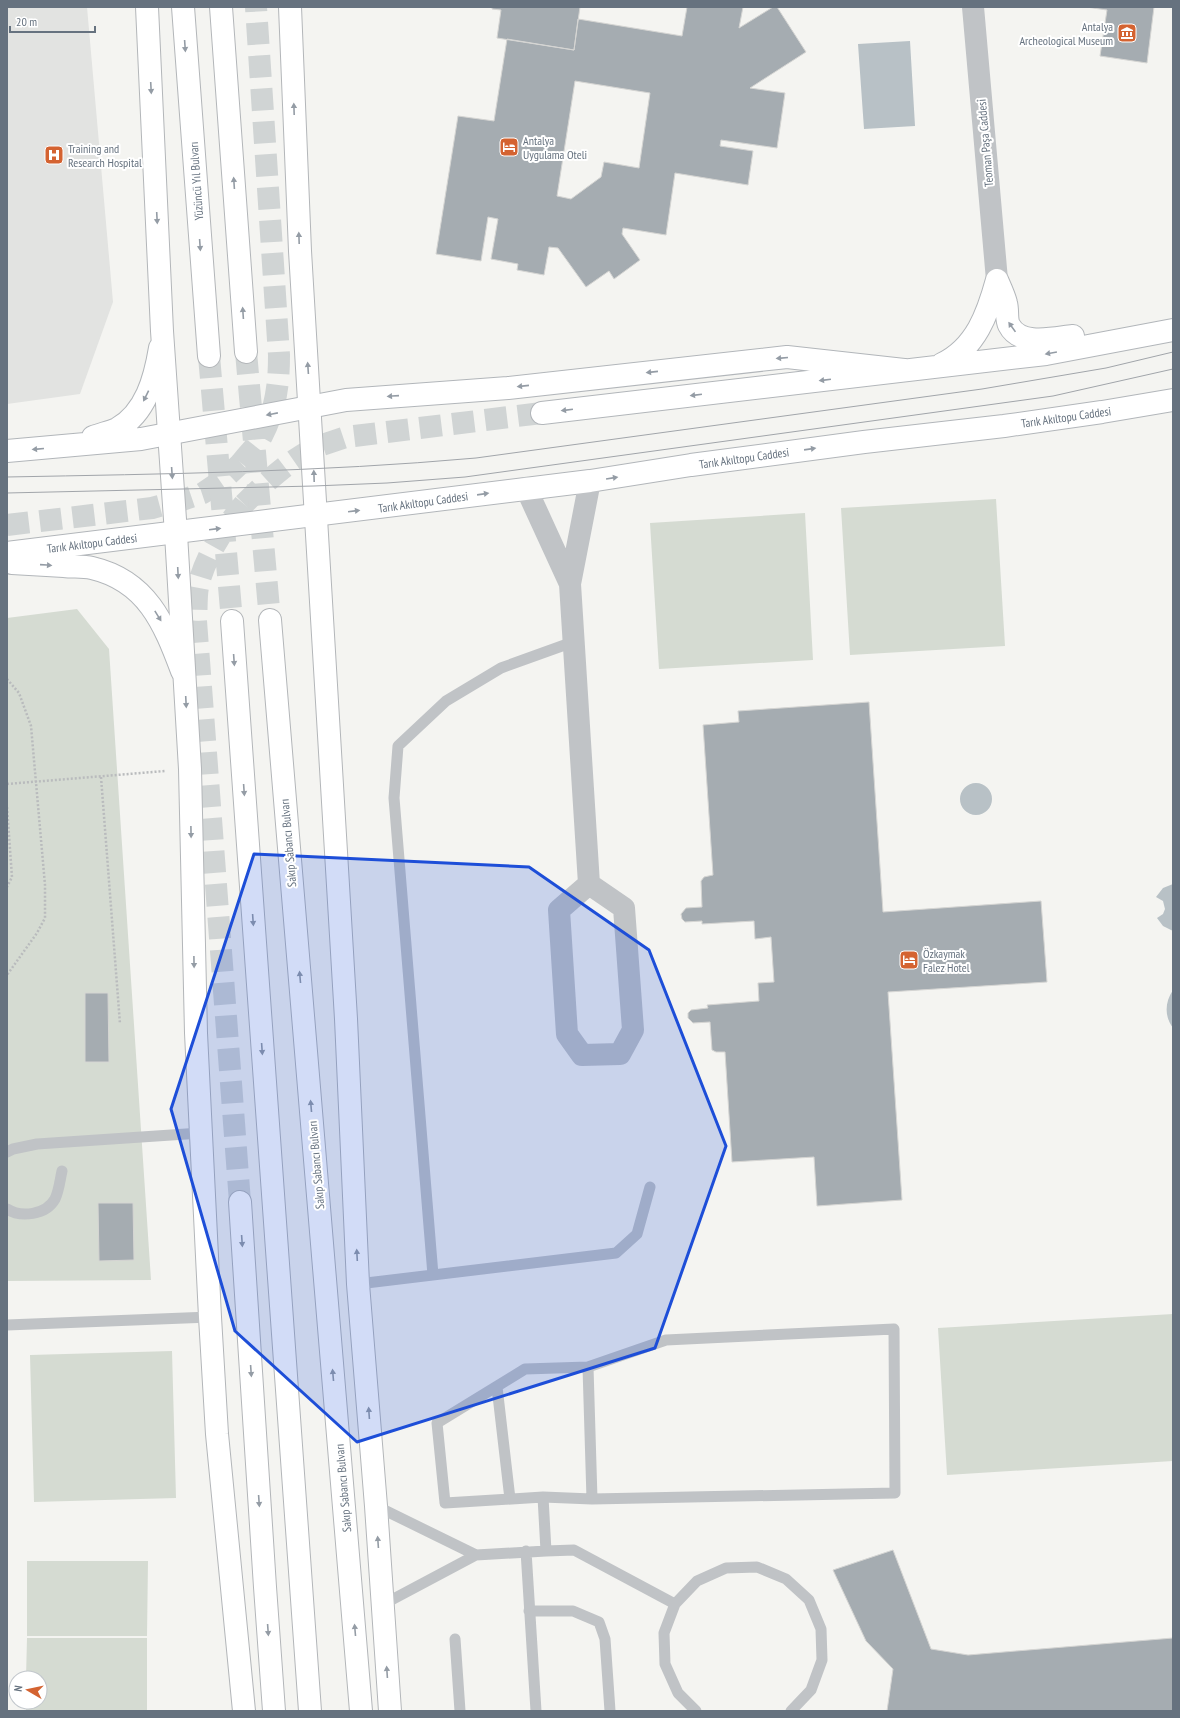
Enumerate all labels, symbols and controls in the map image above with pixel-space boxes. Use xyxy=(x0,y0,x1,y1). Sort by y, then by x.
scale bar xyxy=(10,8,95,34)
text: 20 m xyxy=(16,14,37,29)
place label: Antalya Archeological Museum xyxy=(1019,19,1113,48)
museum icon: Antalya Archeological Museum xyxy=(1116,22,1138,44)
one-way arrow xyxy=(182,40,189,52)
one-way arrow xyxy=(147,82,154,94)
street label: Teoman Paşa Caddesi xyxy=(974,98,996,188)
one-way arrow xyxy=(291,102,298,115)
place label: Antalya Uygulama Oteli xyxy=(523,133,587,162)
hotel icon: Antalya Uygulama Oteli xyxy=(498,136,520,158)
place label: Training and Research Hospital xyxy=(68,141,142,170)
street label: Yüzüncü Yıl Bulvarı xyxy=(186,141,206,221)
hospital icon: Training and Research Hospital xyxy=(43,144,65,166)
one-way arrow xyxy=(230,177,237,189)
one-way arrow xyxy=(154,212,160,225)
one-way arrow xyxy=(296,232,303,244)
one-way arrow xyxy=(197,239,204,251)
one-way arrow xyxy=(240,307,247,319)
one-way arrow xyxy=(1008,322,1016,333)
one-way arrow xyxy=(1045,350,1057,356)
one-way arrow xyxy=(775,355,788,361)
one-way arrow xyxy=(305,361,311,374)
one-way arrow xyxy=(646,369,658,375)
one-way arrow xyxy=(819,376,831,383)
one-way arrow xyxy=(517,383,529,390)
one-way arrow xyxy=(143,390,150,402)
one-way arrow xyxy=(690,392,702,398)
one-way arrow xyxy=(387,393,399,400)
street label: Tarık Akıltopu Caddesi xyxy=(1020,403,1112,431)
one-way arrow xyxy=(561,407,573,414)
one-way arrow xyxy=(266,412,278,418)
street label: Tarık Akıltopu Caddesi xyxy=(698,444,790,472)
one-way arrow xyxy=(32,445,44,452)
one-way arrow xyxy=(804,446,816,452)
one-way arrow xyxy=(169,467,176,479)
one-way arrow xyxy=(311,469,317,482)
one-way arrow xyxy=(606,475,618,481)
street label: Tarık Akıltopu Caddesi xyxy=(377,488,469,516)
one-way arrow xyxy=(477,491,489,497)
one-way arrow xyxy=(348,508,360,514)
one-way arrow xyxy=(209,525,221,532)
street label: Tarık Akıltopu Caddesi xyxy=(46,530,138,556)
one-way arrow xyxy=(40,562,52,569)
one-way arrow xyxy=(175,567,182,579)
one-way arrow xyxy=(154,611,162,621)
one-way arrow xyxy=(231,654,238,666)
one-way arrow xyxy=(183,696,189,709)
one-way arrow xyxy=(240,784,247,796)
street label: Sakıp Sabancı Bulvarı xyxy=(277,798,299,888)
one-way arrow xyxy=(188,826,195,838)
one-way arrow xyxy=(249,914,256,926)
place label: Özkaymak Falez Hotel xyxy=(923,946,970,975)
hotel icon: Özkaymak Falez Hotel xyxy=(898,949,920,971)
one-way arrow xyxy=(191,956,198,968)
one-way arrow xyxy=(296,971,303,983)
one-way arrow xyxy=(259,1043,266,1055)
one-way arrow xyxy=(307,1100,314,1112)
street label: Sakıp Sabancı Bulvarı xyxy=(305,1120,327,1210)
one-way arrow xyxy=(239,1235,246,1247)
one-way arrow xyxy=(354,1248,360,1261)
one-way arrow xyxy=(247,1365,254,1377)
one-way arrow xyxy=(330,1369,337,1381)
one-way arrow xyxy=(365,1407,372,1419)
street label: Sakıp Sabancı Bulvarı xyxy=(332,1443,354,1533)
one-way arrow xyxy=(256,1495,262,1508)
one-way arrow xyxy=(375,1536,382,1548)
one-way arrow xyxy=(264,1624,271,1636)
one-way arrow xyxy=(351,1624,358,1636)
one-way arrow xyxy=(383,1666,390,1678)
north arrow xyxy=(8,1670,48,1710)
text: N xyxy=(11,1684,26,1692)

